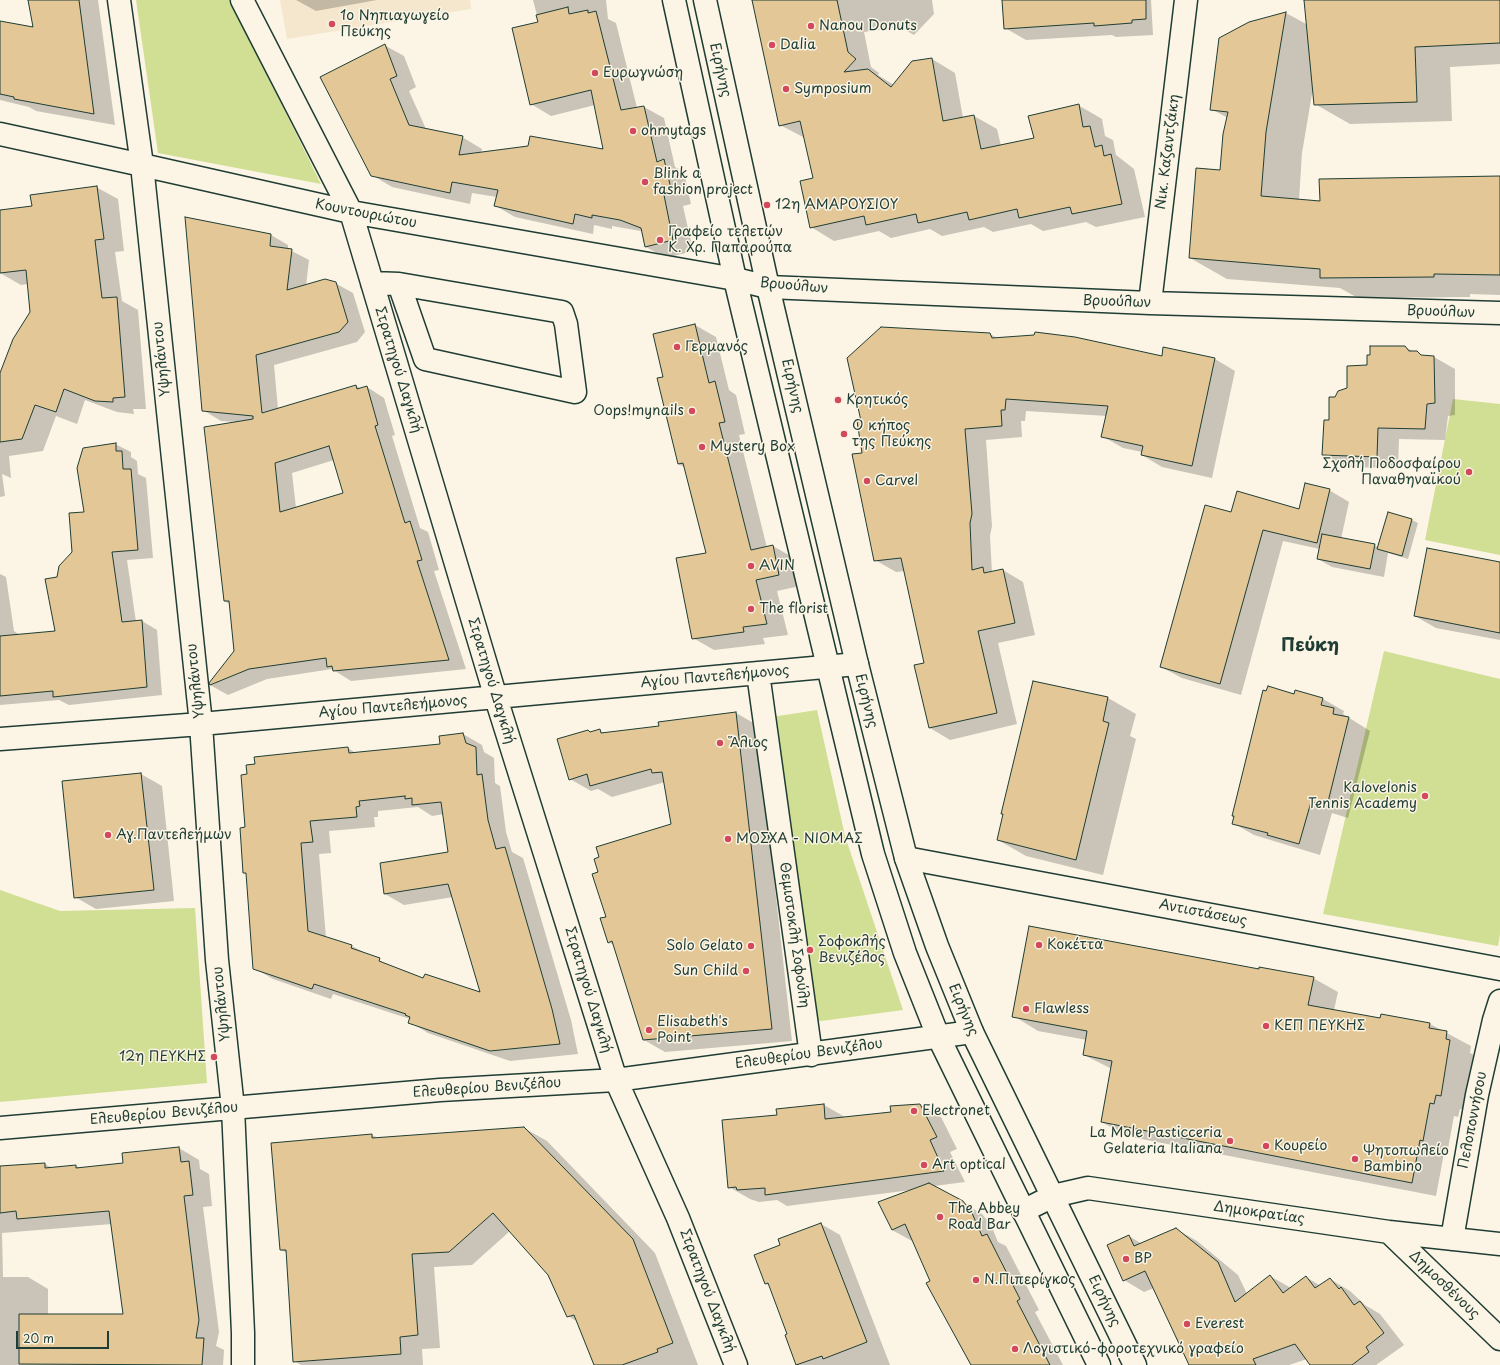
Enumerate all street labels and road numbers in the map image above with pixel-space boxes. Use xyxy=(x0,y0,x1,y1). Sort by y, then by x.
street label: Ειρήνης xyxy=(706,41,734,99)
street label: Νικ. Καζαντζάκη xyxy=(1153,93,1183,211)
street label: Κουντουριώτου xyxy=(314,196,418,232)
street label: Βρυούλων xyxy=(759,275,829,297)
street label: Βρυούλων xyxy=(1082,292,1152,312)
street label: Βρυούλων xyxy=(1406,302,1476,322)
street label: Στρατηγού Δαγκλή xyxy=(371,305,425,435)
street label: Υψηλάντου xyxy=(150,321,174,397)
street label: Ειρήνης xyxy=(778,357,806,415)
street label: Στρατηγού Δαγκλή xyxy=(464,616,518,746)
street label: Υψηλάντου xyxy=(184,643,208,719)
street label: Αγίου Παντελεήμονος xyxy=(640,662,790,692)
street label: Ειρήνης xyxy=(851,672,881,730)
street label: Αγίου Παντελεήμονος xyxy=(318,692,468,722)
street label: Θεμιστοκλή Σοφούλη xyxy=(775,861,813,1009)
street label: Αντιστάσεως xyxy=(1158,896,1248,930)
street label: Στρατηγού Δαγκλή xyxy=(561,925,615,1055)
street label: Υψηλάντου xyxy=(210,966,234,1042)
street label: Ειρήνης xyxy=(944,981,982,1039)
street label: Ελευθερίου Βενιζέλου xyxy=(734,1035,884,1073)
street label: Πελοποννήσου xyxy=(1455,1070,1491,1170)
street label: Ελευθερίου Βενιζέλου xyxy=(412,1074,562,1102)
street label: Ελευθερίου Βενιζέλου xyxy=(89,1099,239,1129)
street label: Δημοκρατίας xyxy=(1212,1198,1306,1228)
street label: Στρατηγού Δαγκλή xyxy=(676,1227,738,1355)
street label: Δημοσθένους xyxy=(1405,1247,1483,1323)
street label: Ειρήνης xyxy=(1084,1272,1124,1330)

